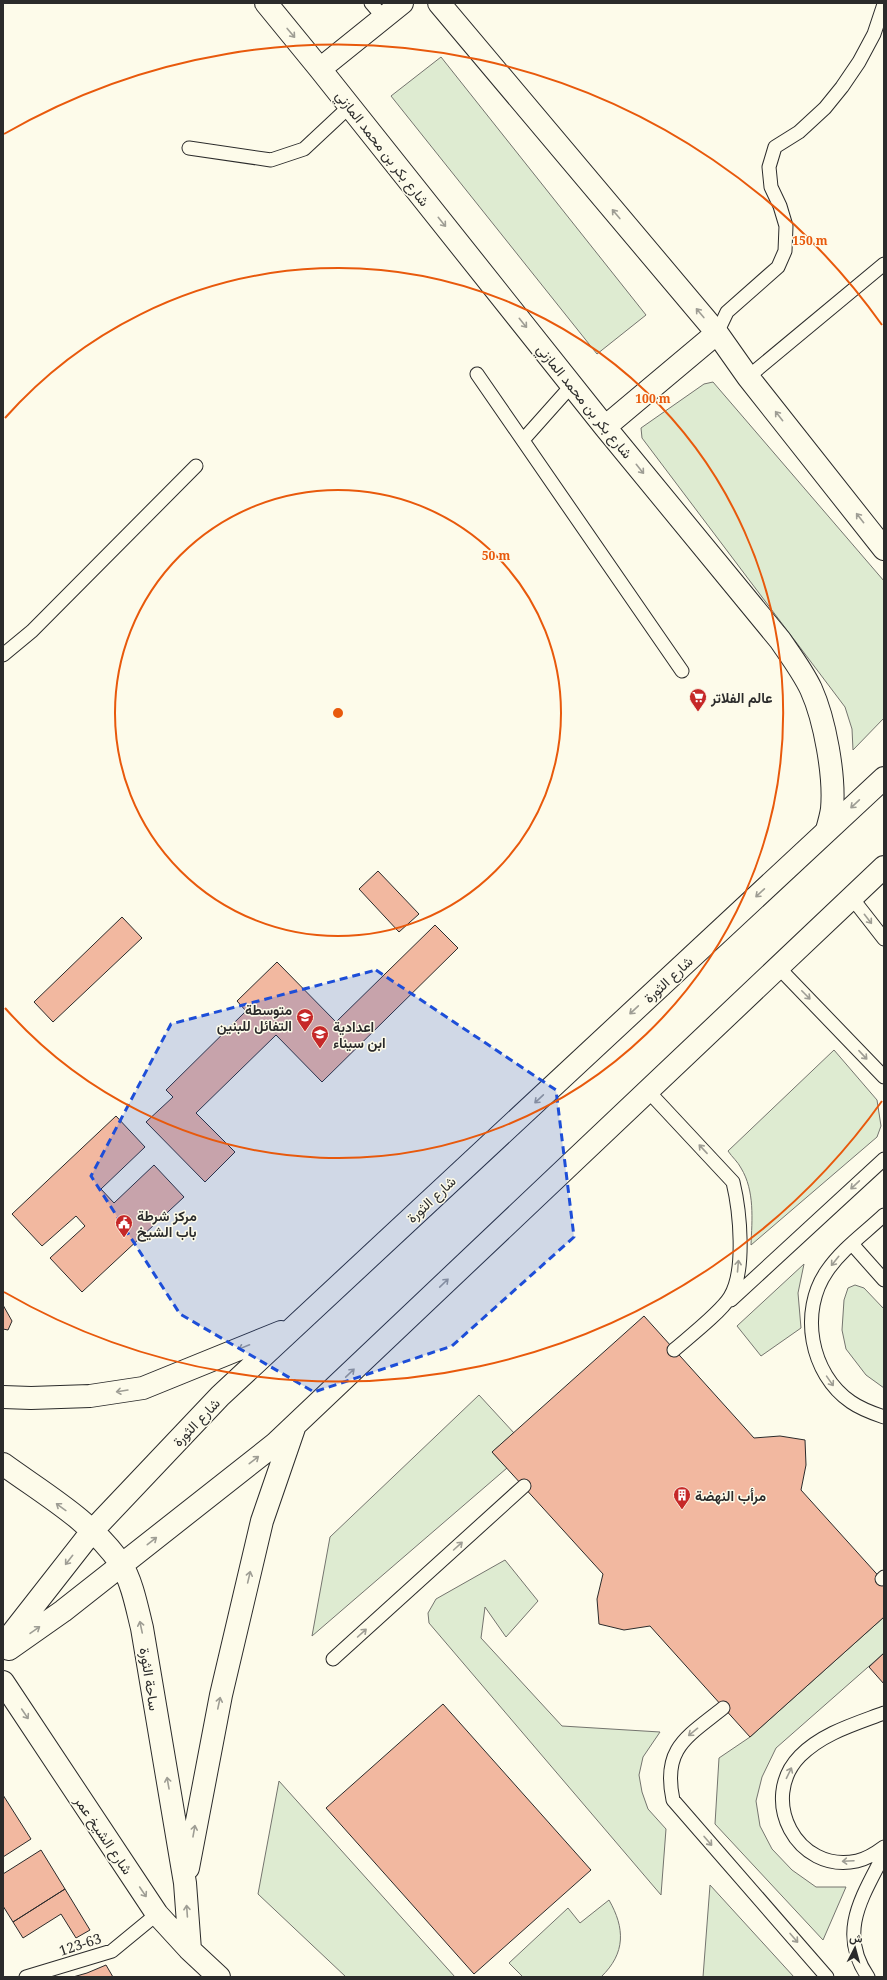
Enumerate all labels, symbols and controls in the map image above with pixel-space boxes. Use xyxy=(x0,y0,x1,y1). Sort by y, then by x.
one-way arrow xyxy=(286,28,295,38)
street label: شارع بكر بن محمد المازني xyxy=(329,86,434,212)
one-way arrow xyxy=(612,208,621,219)
one-way arrow xyxy=(438,216,447,227)
text: 150 m xyxy=(792,232,828,249)
one-way arrow xyxy=(695,308,704,319)
one-way arrow xyxy=(519,318,528,329)
street label: شارع بكر بن محمد المازني xyxy=(531,340,637,464)
text: 100 m xyxy=(635,390,671,407)
one-way arrow xyxy=(775,410,784,421)
one-way arrow xyxy=(635,463,644,474)
one-way arrow xyxy=(855,512,864,523)
text: 50 m xyxy=(482,547,510,564)
supermarket icon: عالم الفلاتر xyxy=(688,687,708,712)
place label: عالم الفلاتر xyxy=(710,688,773,707)
centre of rings xyxy=(331,706,345,720)
one-way arrow xyxy=(850,800,861,809)
one-way arrow xyxy=(755,888,765,898)
one-way arrow xyxy=(863,913,872,924)
street label: شارع الثورة xyxy=(639,951,698,1008)
one-way arrow xyxy=(801,990,811,1000)
place label: متوسطة التفائل للبنين xyxy=(217,1000,292,1035)
one-way arrow xyxy=(630,1005,640,1014)
school or university icon: متوسطة التفائل للبنين xyxy=(295,1007,315,1032)
place label: اعدادية ابن سيناء xyxy=(333,1017,386,1052)
school or university icon: اعدادية ابن سيناء xyxy=(310,1024,330,1049)
one-way arrow xyxy=(859,1050,868,1060)
one-way arrow xyxy=(534,1094,544,1103)
one-way arrow xyxy=(698,1144,707,1154)
street label: شارع الثورة xyxy=(402,1171,461,1228)
one-way arrow xyxy=(850,1181,860,1190)
place label: مركز شرطة باب الشيخ xyxy=(137,1206,197,1242)
public building icon: مركز شرطة باب الشيخ xyxy=(114,1213,134,1238)
one-way arrow xyxy=(830,1256,839,1266)
one-way arrow xyxy=(734,1260,742,1273)
one-way arrow xyxy=(439,1278,449,1288)
one-way arrow xyxy=(238,1344,250,1352)
one-way arrow xyxy=(345,1368,355,1377)
one-way arrow xyxy=(826,1375,834,1386)
one-way arrow xyxy=(116,1387,129,1395)
street label: شارع الثورة xyxy=(168,1394,225,1452)
one-way arrow xyxy=(249,1456,260,1464)
building icon: مرأب النهضة xyxy=(672,1485,692,1510)
place label: مرأب النهضة xyxy=(695,1486,766,1505)
one-way arrow xyxy=(56,1502,67,1511)
one-way arrow xyxy=(147,1536,158,1545)
one-way arrow xyxy=(453,1541,464,1550)
one-way arrow xyxy=(65,1555,73,1566)
one-way arrow xyxy=(245,1570,253,1583)
one-way arrow xyxy=(137,1621,145,1634)
one-way arrow xyxy=(29,1626,40,1634)
one-way arrow xyxy=(357,1628,367,1638)
street label: ساحة الثورة xyxy=(136,1646,164,1712)
one-way arrow xyxy=(216,1697,224,1710)
one-way arrow xyxy=(21,1708,29,1720)
one-way arrow xyxy=(688,1728,698,1737)
one-way arrow xyxy=(786,1767,793,1779)
one-way arrow xyxy=(163,1777,171,1790)
street label: شارع الشيخ عمر xyxy=(69,1791,137,1879)
one-way arrow xyxy=(191,1825,199,1838)
one-way arrow xyxy=(703,1835,712,1845)
one-way arrow xyxy=(842,1858,855,1865)
one-way arrow xyxy=(139,1887,147,1898)
one-way arrow xyxy=(184,1905,191,1918)
street label: 123-63 xyxy=(56,1928,104,1960)
north arrow xyxy=(835,1928,875,1968)
text: ش xyxy=(849,1929,863,1946)
one-way arrow xyxy=(789,1933,798,1944)

